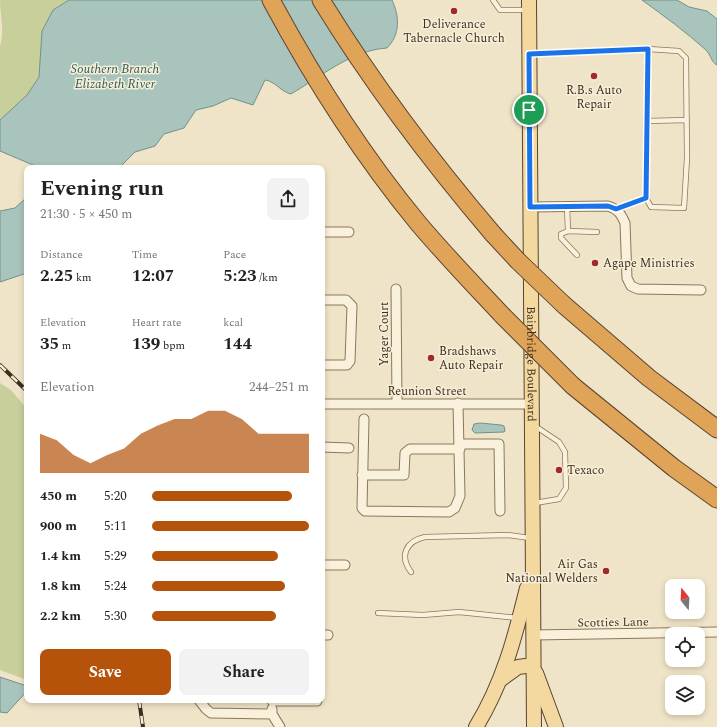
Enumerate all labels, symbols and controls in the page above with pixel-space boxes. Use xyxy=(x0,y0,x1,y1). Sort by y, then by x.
marker: Deliverance Tabernacle Church xyxy=(449,6,459,16)
place label: Deliverance Tabernacle Church xyxy=(403,15,505,48)
water label: Southern Branch Elizabeth River xyxy=(71,59,159,94)
marker: R.B.s Auto Repair xyxy=(589,71,599,81)
place label: R.B.s Auto Repair xyxy=(566,81,622,114)
pin xyxy=(512,93,546,127)
icon: arrive xyxy=(518,99,540,121)
text: Evening run xyxy=(40,172,164,205)
button: share xyxy=(267,178,309,220)
text: 21:30 · 5 × 450 m xyxy=(40,204,132,224)
text: Distance xyxy=(40,246,83,263)
text: Time xyxy=(132,246,157,263)
text: Pace xyxy=(223,246,246,263)
place label: Agape Ministries xyxy=(603,254,695,273)
marker: Agape Ministries xyxy=(590,258,600,268)
text: 2.25 xyxy=(40,263,73,289)
text: 12:07 xyxy=(132,263,174,289)
text: 5:23 xyxy=(223,263,257,289)
text: km xyxy=(73,269,92,286)
text: /km xyxy=(257,269,278,286)
street label: Yager Court xyxy=(375,302,394,366)
street label: Bainbridge Boulevard xyxy=(521,306,541,422)
text: Elevation xyxy=(40,314,86,331)
text: Heart rate xyxy=(132,314,181,331)
text: kcal xyxy=(223,314,243,331)
text: 35 xyxy=(40,331,59,357)
text: 139 xyxy=(132,331,160,357)
text: 144 xyxy=(223,331,252,357)
text: m xyxy=(59,337,71,354)
text: bpm xyxy=(160,337,185,354)
place label: Bradshaws Auto Repair xyxy=(439,342,503,375)
marker: Bradshaws Auto Repair xyxy=(426,353,436,363)
text: Elevation xyxy=(40,377,94,397)
text: 244–251 m xyxy=(249,377,309,397)
street label: Reunion Street xyxy=(387,382,467,401)
place label: Texaco xyxy=(567,461,604,480)
marker: Texaco xyxy=(554,465,564,475)
text: 450 m xyxy=(40,486,77,506)
text: 5:20 xyxy=(104,486,127,506)
text: 900 m xyxy=(40,516,77,536)
text: 5:11 xyxy=(104,516,127,536)
text: 1.4 km xyxy=(40,546,81,566)
text: 5:29 xyxy=(104,546,127,566)
place label: Air Gas National Welders xyxy=(506,555,598,588)
marker: Air Gas National Welders xyxy=(601,566,611,576)
text: 1.8 km xyxy=(40,576,81,596)
text: 5:24 xyxy=(104,576,127,596)
north arrow xyxy=(665,579,705,619)
map controls xyxy=(665,579,705,715)
text: 2.2 km xyxy=(40,606,81,626)
text: 5:30 xyxy=(104,606,127,626)
street label: Scotties Lane xyxy=(577,612,649,633)
button: locate xyxy=(665,627,705,667)
button: Save xyxy=(40,649,171,695)
button: Share xyxy=(179,649,309,695)
button: layers xyxy=(665,675,705,715)

